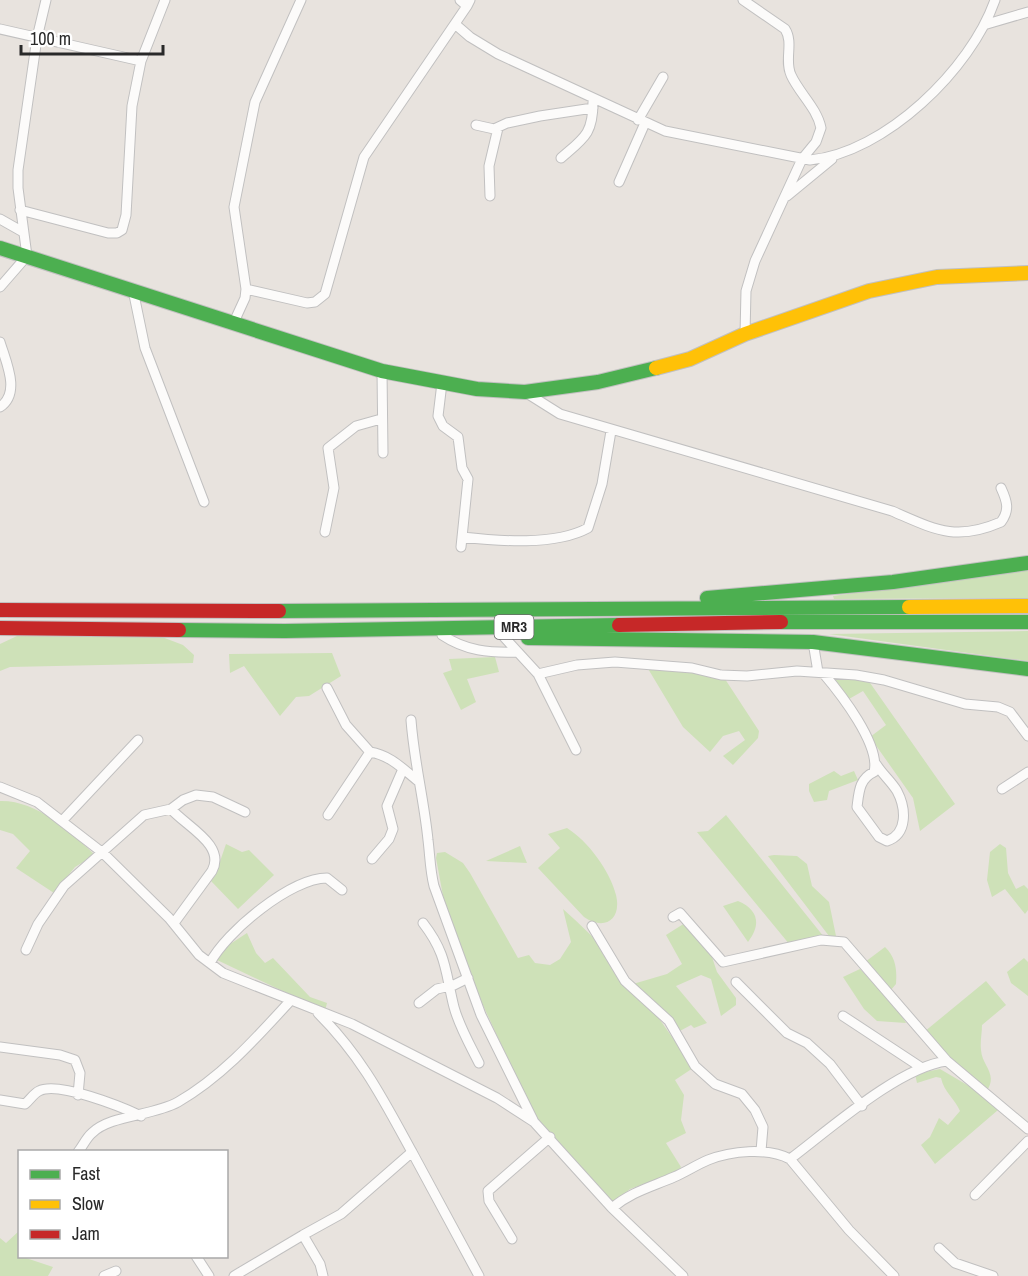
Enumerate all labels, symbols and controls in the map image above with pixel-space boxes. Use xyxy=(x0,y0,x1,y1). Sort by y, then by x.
scale bar xyxy=(21,18,164,56)
text: 100 m xyxy=(30,26,71,51)
road number: MR3 xyxy=(494,615,534,639)
legend xyxy=(18,1150,228,1258)
text: Fast xyxy=(72,1161,100,1186)
text: Slow xyxy=(72,1191,104,1216)
text: Jam xyxy=(72,1221,100,1246)

